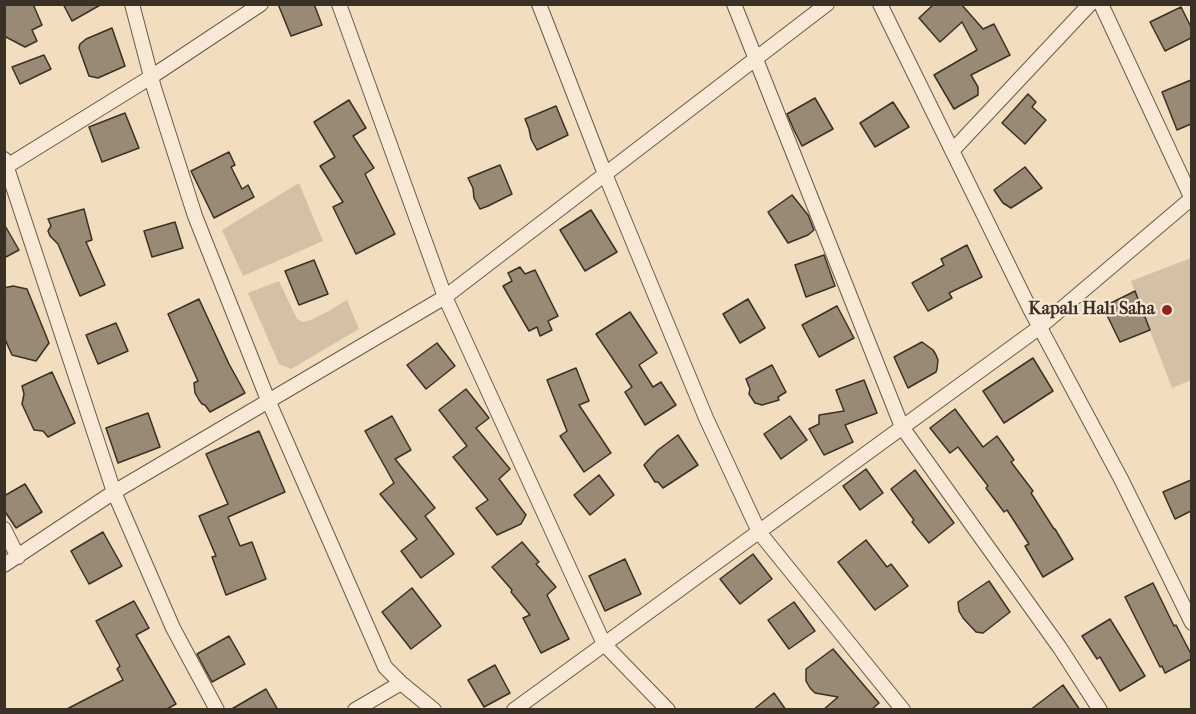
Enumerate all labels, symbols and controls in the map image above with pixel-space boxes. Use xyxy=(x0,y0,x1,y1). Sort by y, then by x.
place label: Kapalı Halı Saha xyxy=(1028,299,1155,321)
marker: Kapalı Halı Saha xyxy=(1160,303,1174,317)

